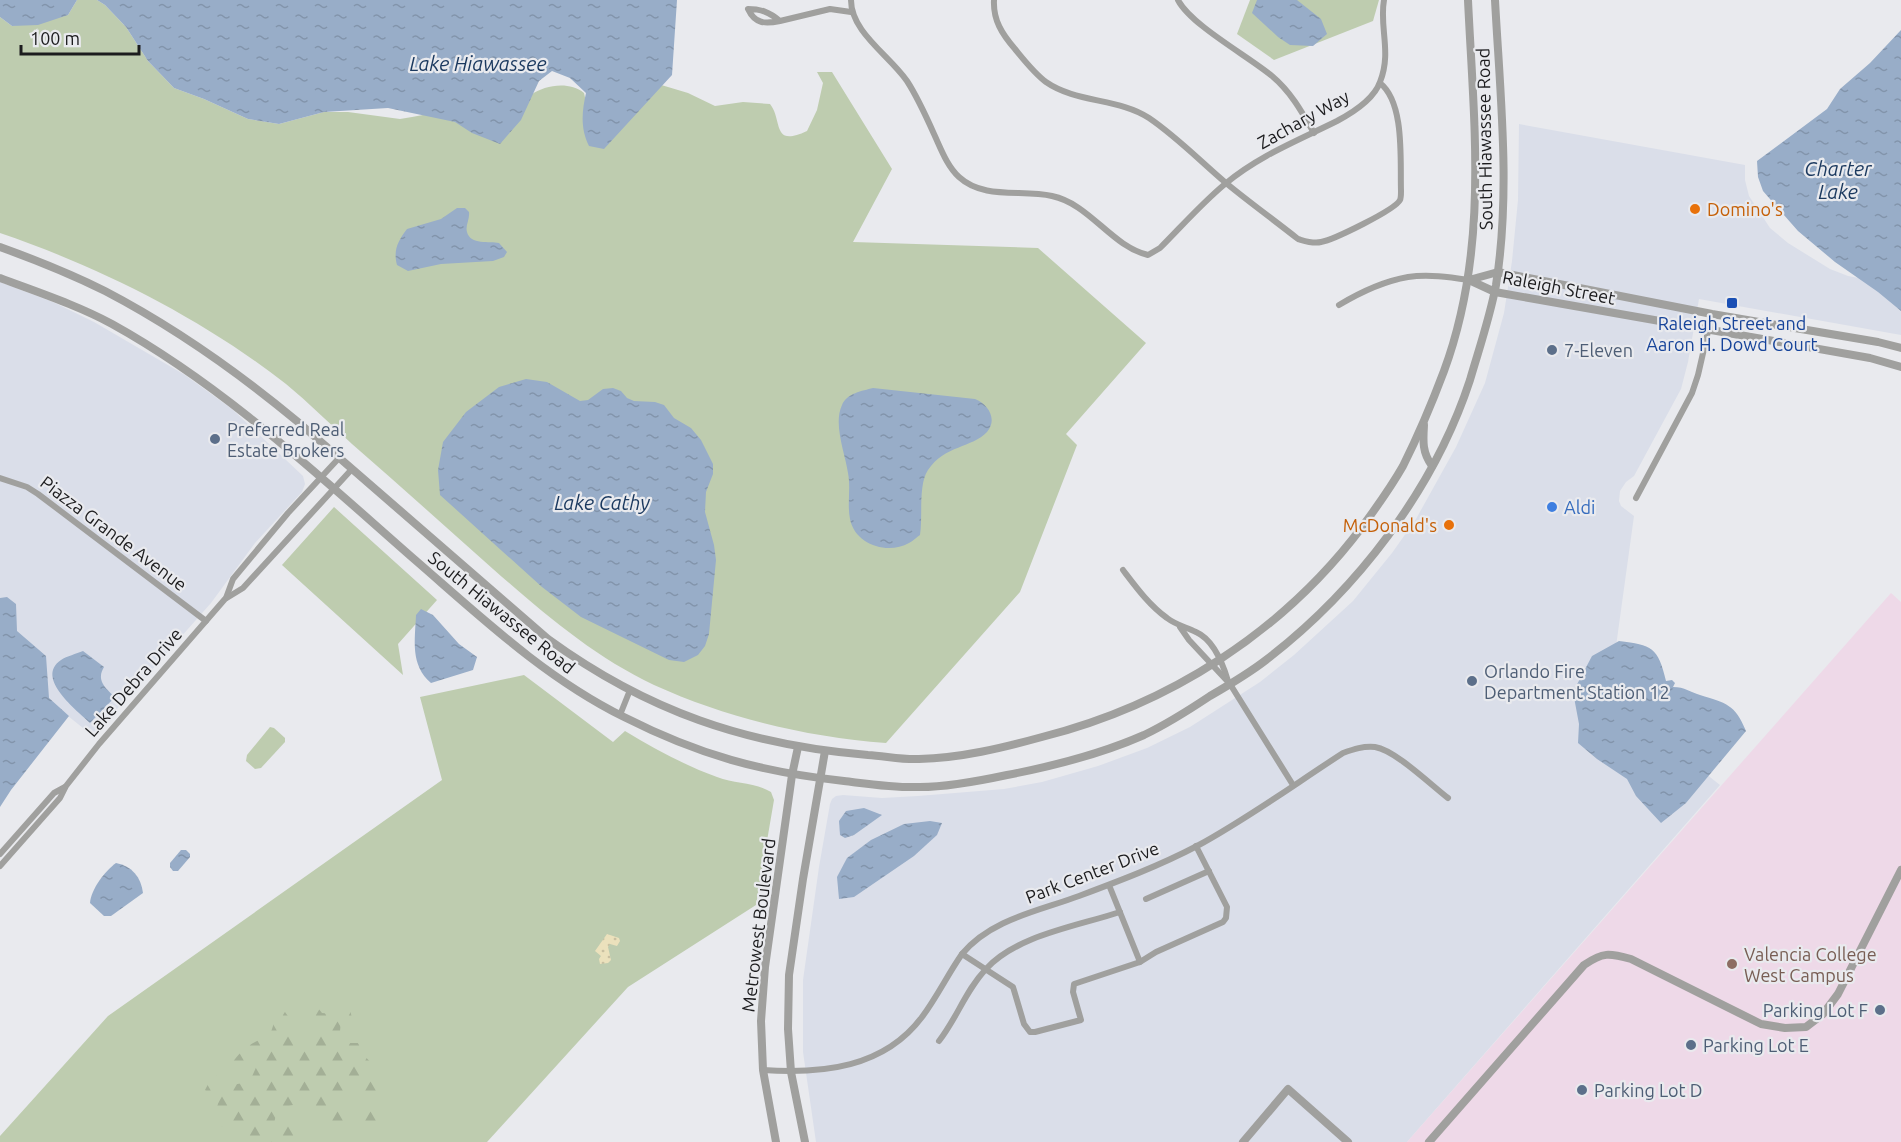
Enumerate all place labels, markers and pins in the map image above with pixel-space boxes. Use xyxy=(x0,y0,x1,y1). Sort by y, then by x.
place label: Domino's xyxy=(1707,199,1783,219)
marker: Domino's xyxy=(1688,202,1702,216)
marker: Raleigh Street and Aaron H. Dowd Court xyxy=(1725,296,1739,310)
place label: Raleigh Street and Aaron H. Dowd Court xyxy=(1646,313,1818,354)
place label: 7-Eleven xyxy=(1564,340,1633,360)
marker: 7-Eleven xyxy=(1545,343,1559,357)
place label: Preferred Real Estate Brokers xyxy=(227,419,345,460)
marker: Preferred Real Estate Brokers xyxy=(208,432,222,446)
place label: Aldi xyxy=(1564,497,1595,517)
marker: Aldi xyxy=(1545,500,1559,514)
place label: McDonald's xyxy=(1343,515,1437,535)
marker: McDonald's xyxy=(1442,518,1456,532)
place label: Orlando Fire Department Station 12 xyxy=(1484,661,1670,702)
marker: Orlando Fire Department Station 12 xyxy=(1465,674,1479,688)
place label: Valencia College West Campus xyxy=(1744,944,1877,985)
marker: Valencia College West Campus xyxy=(1725,957,1739,971)
place label: Parking Lot F xyxy=(1763,1000,1868,1020)
marker: Parking Lot F xyxy=(1873,1003,1887,1017)
place label: Parking Lot E xyxy=(1703,1035,1809,1055)
marker: Parking Lot E xyxy=(1684,1038,1698,1052)
place label: Parking Lot D xyxy=(1594,1080,1703,1100)
marker: Parking Lot D xyxy=(1575,1083,1589,1097)

